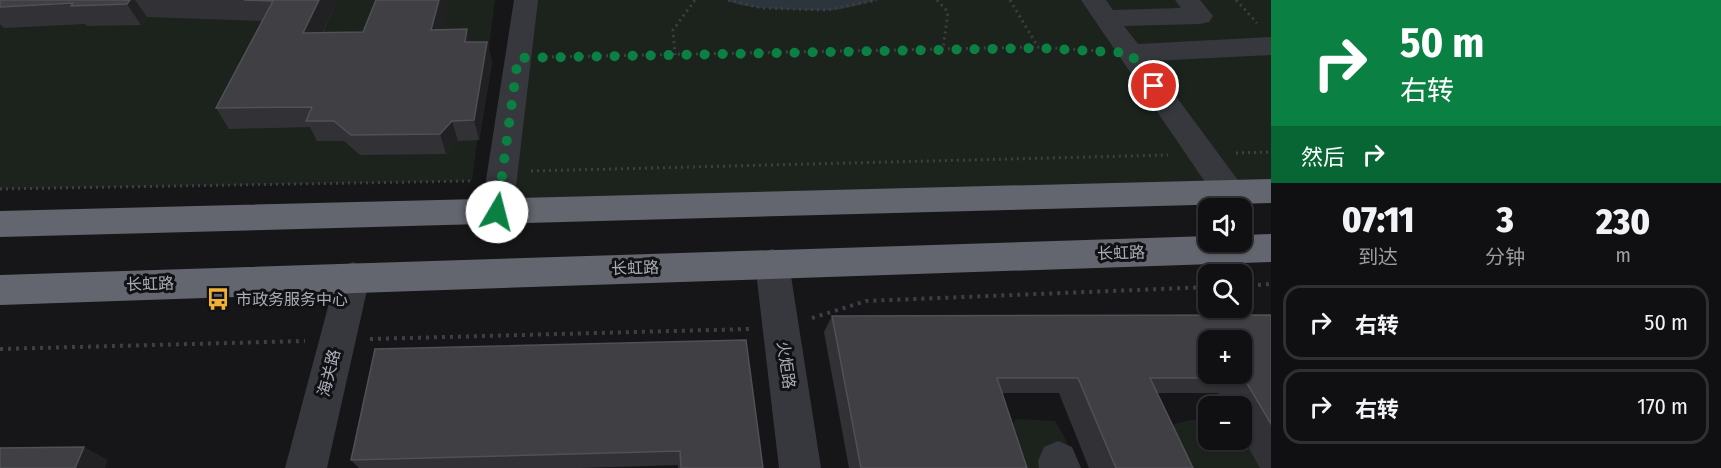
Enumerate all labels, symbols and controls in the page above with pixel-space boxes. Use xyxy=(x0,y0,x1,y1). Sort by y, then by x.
text: 50 m xyxy=(1400,18,1484,68)
icon: right xyxy=(1301,24,1379,102)
pin xyxy=(1128,60,1179,111)
icon: arrive xyxy=(1137,69,1170,102)
text: 右转 xyxy=(1400,75,1454,107)
icon: right xyxy=(1357,138,1390,171)
text: 然后 xyxy=(1301,144,1345,171)
position arrow xyxy=(465,180,529,244)
map controls xyxy=(1198,198,1252,450)
button: sound xyxy=(1198,198,1252,252)
text: 07:11 xyxy=(1342,198,1414,242)
text: 3 xyxy=(1497,198,1514,242)
text: 230 xyxy=(1596,200,1650,244)
street label: 长虹路 xyxy=(1097,243,1145,263)
text: m xyxy=(1615,243,1631,267)
text: 到达 xyxy=(1358,245,1398,269)
text: 分钟 xyxy=(1485,245,1525,269)
street label: 长虹路 xyxy=(611,258,659,278)
button: search xyxy=(1198,264,1252,318)
street label: 长虹路 xyxy=(126,274,174,294)
bus stop icon: 市政务服务中心 xyxy=(205,286,231,312)
place label: 市政务服务中心 xyxy=(236,290,348,309)
icon: right xyxy=(1304,306,1337,339)
text: 50 m xyxy=(1644,309,1688,336)
text: 右转 xyxy=(1355,312,1399,339)
button: + xyxy=(1198,330,1252,384)
street label: 火炬路 xyxy=(773,340,799,390)
street label: 海关路 xyxy=(314,347,344,399)
icon: right xyxy=(1304,390,1337,423)
text: 170 m xyxy=(1637,393,1688,420)
button: − xyxy=(1198,396,1252,450)
text: 右转 xyxy=(1355,396,1399,423)

